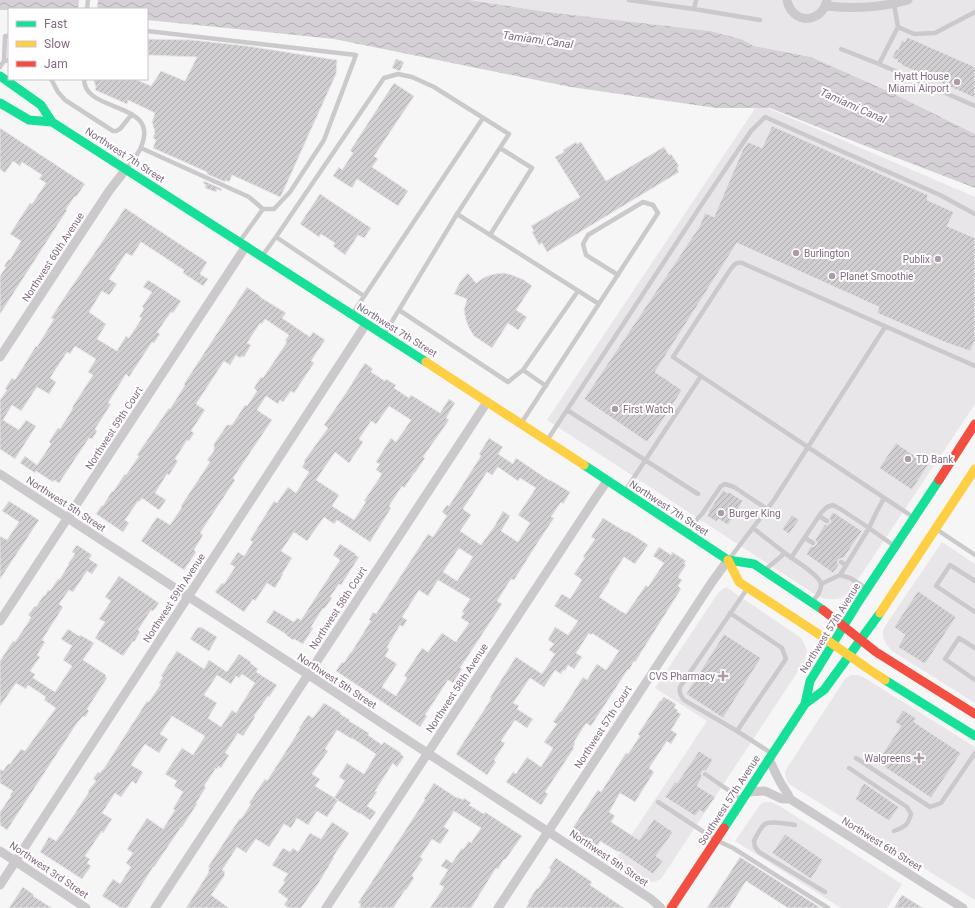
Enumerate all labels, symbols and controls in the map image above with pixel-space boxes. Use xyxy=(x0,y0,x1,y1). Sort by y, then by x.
legend xyxy=(8,8,148,80)
text: Fast xyxy=(44,17,67,31)
water label: Tamiami Canal xyxy=(502,29,574,51)
text: Slow xyxy=(44,37,70,51)
text: Jam xyxy=(44,57,68,71)
place label: Hyatt House Miami Airport xyxy=(888,71,949,94)
marker: Hyatt House Miami Airport xyxy=(952,77,962,87)
water label: Tamiami Canal xyxy=(818,86,888,127)
street label: Northwest 7th Street xyxy=(83,125,167,185)
street label: Northwest 60th Avenue xyxy=(20,210,86,304)
marker: Burlington xyxy=(791,248,801,258)
place label: Burlington xyxy=(804,248,850,259)
place label: Publix xyxy=(903,254,930,265)
marker: Publix xyxy=(933,254,943,264)
marker: Planet Smoothie xyxy=(827,271,837,281)
place label: Planet Smoothie xyxy=(840,271,913,282)
street label: Northwest 7th Street xyxy=(355,301,439,359)
street label: Northwest 59th Court xyxy=(83,385,145,471)
marker: First Watch xyxy=(610,404,620,414)
place label: First Watch xyxy=(623,404,673,415)
marker: TD Bank xyxy=(903,454,913,464)
place label: TD Bank xyxy=(916,454,954,465)
street label: Northwest 5th Street xyxy=(24,474,108,534)
street label: Northwest 7th Street xyxy=(627,478,711,538)
marker: Burger King xyxy=(716,508,726,518)
place label: Burger King xyxy=(729,508,781,519)
street label: Northwest 59th Avenue xyxy=(141,551,207,645)
street label: Northwest 58th Court xyxy=(307,565,369,651)
street label: Northwest 57th Avenue xyxy=(798,581,862,675)
street label: Northwest 58th Avenue xyxy=(424,641,490,735)
street label: Northwest 5th Street xyxy=(295,651,379,711)
place label: CVS Pharmacy xyxy=(649,671,715,682)
marker: CVS Pharmacy xyxy=(718,671,728,681)
street label: Northwest 57th Court xyxy=(572,684,634,770)
street label: Southwest 57th Avenue xyxy=(696,753,762,847)
place label: Walgreens xyxy=(864,753,911,764)
marker: Walgreens xyxy=(914,753,924,763)
street label: Northwest 6th Street xyxy=(840,815,924,873)
street label: Northwest 5th Street xyxy=(568,828,650,888)
street label: Northwest 3rd Street xyxy=(8,840,90,900)

